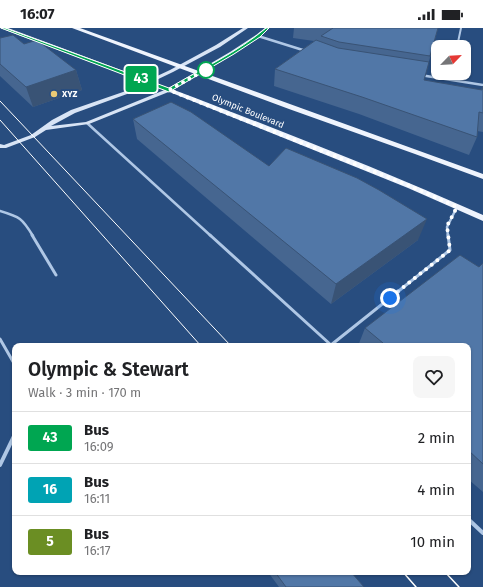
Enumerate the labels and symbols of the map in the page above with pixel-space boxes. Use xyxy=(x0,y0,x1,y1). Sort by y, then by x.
north arrow xyxy=(431,40,471,80)
unlabelled marker xyxy=(197,61,215,79)
line badge: 43 xyxy=(123,66,159,92)
marker: XYZ xyxy=(49,89,59,99)
place label: XYZ xyxy=(61,89,77,99)
street label: Olympic Boulevard xyxy=(211,92,285,130)
your location xyxy=(380,288,400,308)

